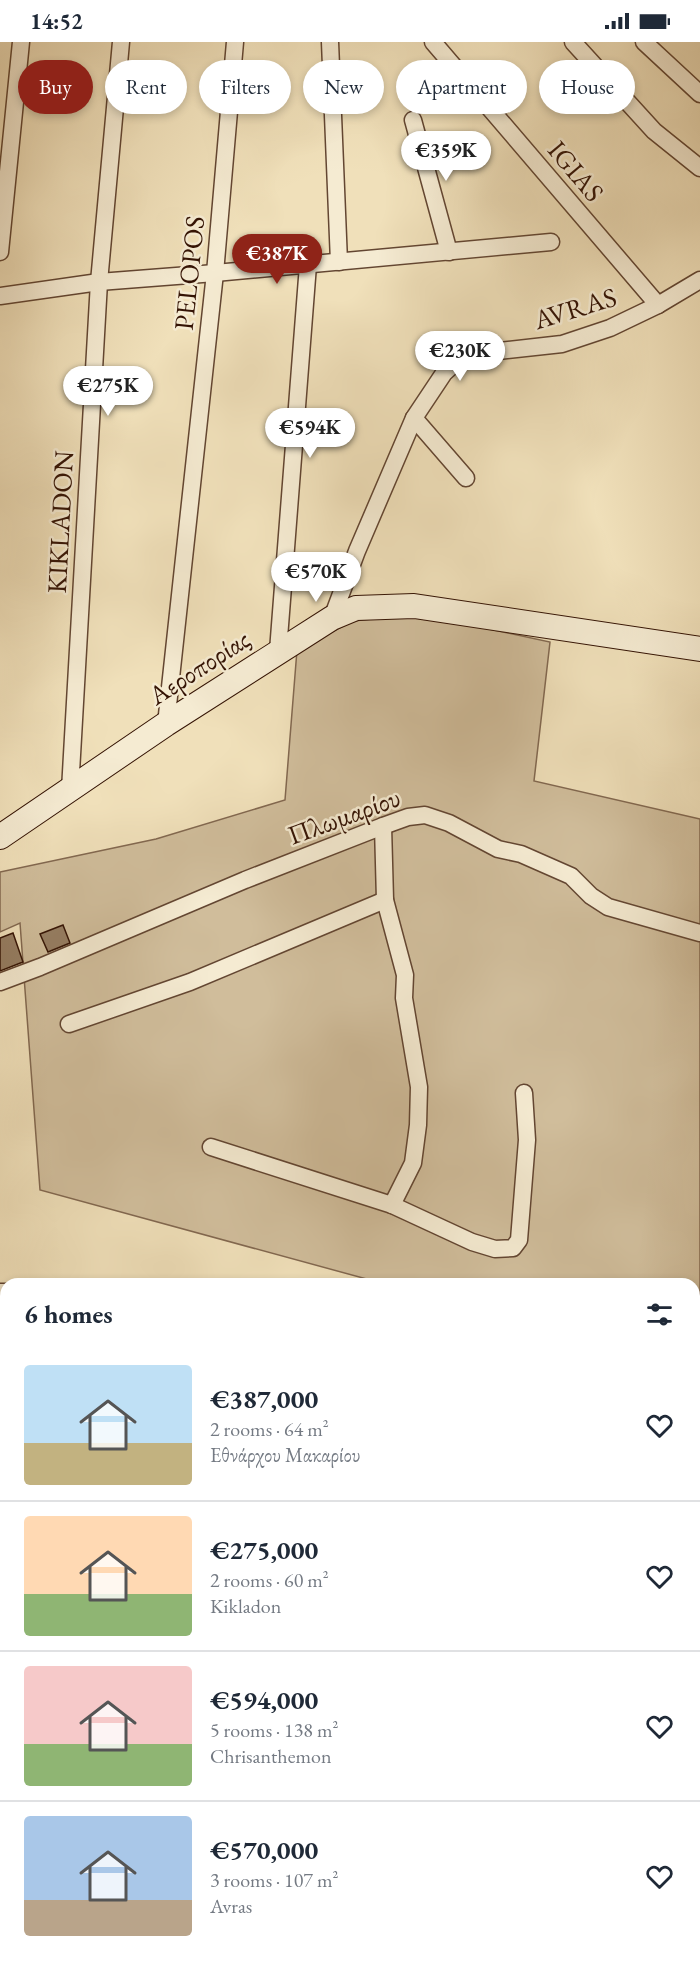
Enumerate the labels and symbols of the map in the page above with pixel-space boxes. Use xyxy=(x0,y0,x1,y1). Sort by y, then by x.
pin: €359K xyxy=(404,131,488,182)
street label: IGIAS xyxy=(540,133,612,209)
street label: PELOPOS xyxy=(166,214,212,332)
pin: €387K xyxy=(235,234,319,285)
street label: AVRAS xyxy=(528,279,621,337)
pin: €230K xyxy=(418,331,502,382)
pin: €275K xyxy=(66,366,150,417)
pin: €594K xyxy=(268,408,352,459)
street label: KIKLADON xyxy=(39,449,81,594)
pin: €570K xyxy=(274,552,358,603)
street label: Αεροπορίας xyxy=(141,621,256,713)
street label: Πλωμαρίου xyxy=(283,779,405,853)

